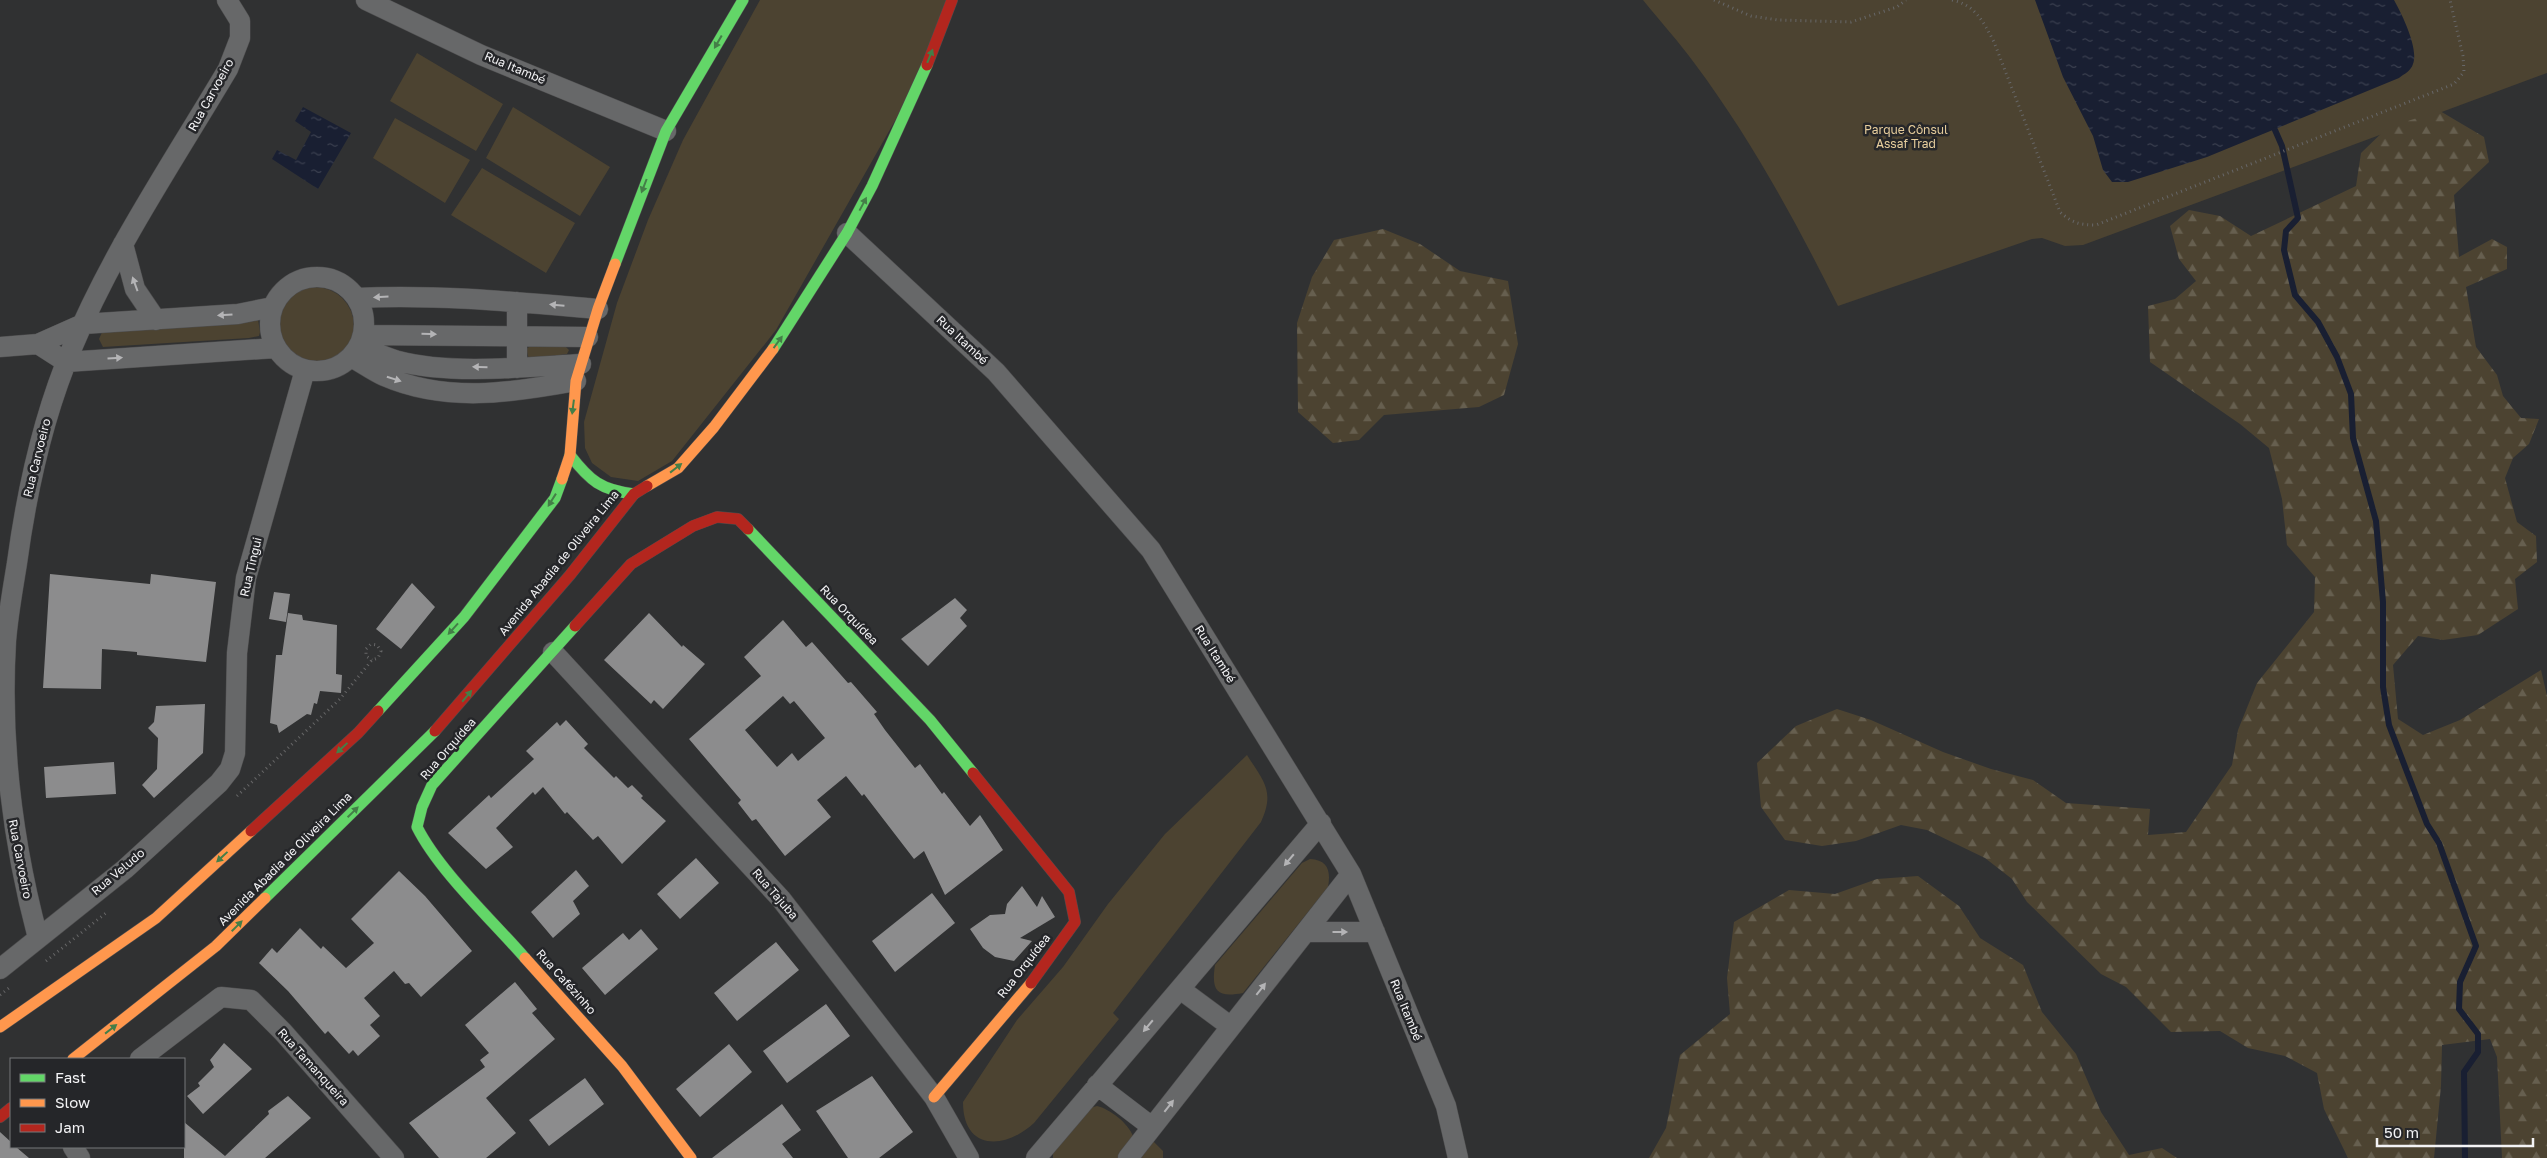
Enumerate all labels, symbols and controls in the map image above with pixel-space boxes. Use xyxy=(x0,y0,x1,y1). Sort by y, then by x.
one-way arrow xyxy=(714,35,722,49)
street label: Rua Itambé xyxy=(482,48,548,87)
one-way arrow xyxy=(926,48,934,63)
street label: Rua Carvoeiro xyxy=(184,56,237,134)
park label: Parque Cônsul Assaf Trad xyxy=(1864,122,1948,151)
one-way arrow xyxy=(640,179,648,194)
one-way arrow xyxy=(858,197,867,210)
one-way arrow xyxy=(131,276,139,291)
one-way arrow xyxy=(372,293,388,301)
one-way arrow xyxy=(549,301,565,309)
one-way arrow xyxy=(217,312,233,320)
street label: Rua Itambé xyxy=(933,312,991,367)
one-way arrow xyxy=(421,330,437,338)
one-way arrow xyxy=(773,335,783,349)
one-way arrow xyxy=(107,354,123,362)
one-way arrow xyxy=(471,363,487,371)
one-way arrow xyxy=(387,375,402,383)
one-way arrow xyxy=(569,399,577,415)
street label: Rua Carvoeiro xyxy=(19,417,54,499)
one-way arrow xyxy=(669,462,682,473)
street label: Avenida Abadia de Oliveira Lima xyxy=(495,487,622,638)
one-way arrow xyxy=(547,494,557,507)
street label: Rua Tingui xyxy=(236,536,265,598)
street label: Rua Orquídea xyxy=(817,582,882,648)
one-way arrow xyxy=(447,622,459,634)
street label: Rua Itambé xyxy=(1192,622,1239,685)
one-way arrow xyxy=(461,690,472,703)
street label: Rua Orquídea xyxy=(417,715,479,783)
one-way arrow xyxy=(336,742,348,754)
street label: Avenida Abadia de Oliveira Lima xyxy=(215,789,355,929)
one-way arrow xyxy=(346,806,358,818)
street label: Rua Carvoeiro xyxy=(5,818,36,900)
street label: Rua Veludo xyxy=(88,845,147,898)
one-way arrow xyxy=(216,852,229,863)
one-way arrow xyxy=(1283,854,1295,866)
street label: Rua Tajuba xyxy=(749,865,802,922)
one-way arrow xyxy=(230,920,242,932)
one-way arrow xyxy=(1332,928,1348,936)
street label: Rua Orquídea xyxy=(994,931,1053,1001)
street label: Rua Cafézinho xyxy=(533,946,600,1017)
street label: Rua Itambé xyxy=(1387,977,1426,1043)
one-way arrow xyxy=(1256,983,1267,996)
one-way arrow xyxy=(1142,1019,1154,1031)
one-way arrow xyxy=(105,1024,118,1034)
street label: Rua Tamanqueira xyxy=(275,1025,352,1108)
legend xyxy=(10,1058,185,1148)
text: Fast xyxy=(55,1068,86,1086)
text: Slow xyxy=(55,1093,90,1111)
one-way arrow xyxy=(1163,1100,1174,1113)
scale bar xyxy=(2377,1116,2533,1148)
text: Jam xyxy=(55,1118,85,1136)
text: 50 m xyxy=(2384,1123,2419,1141)

